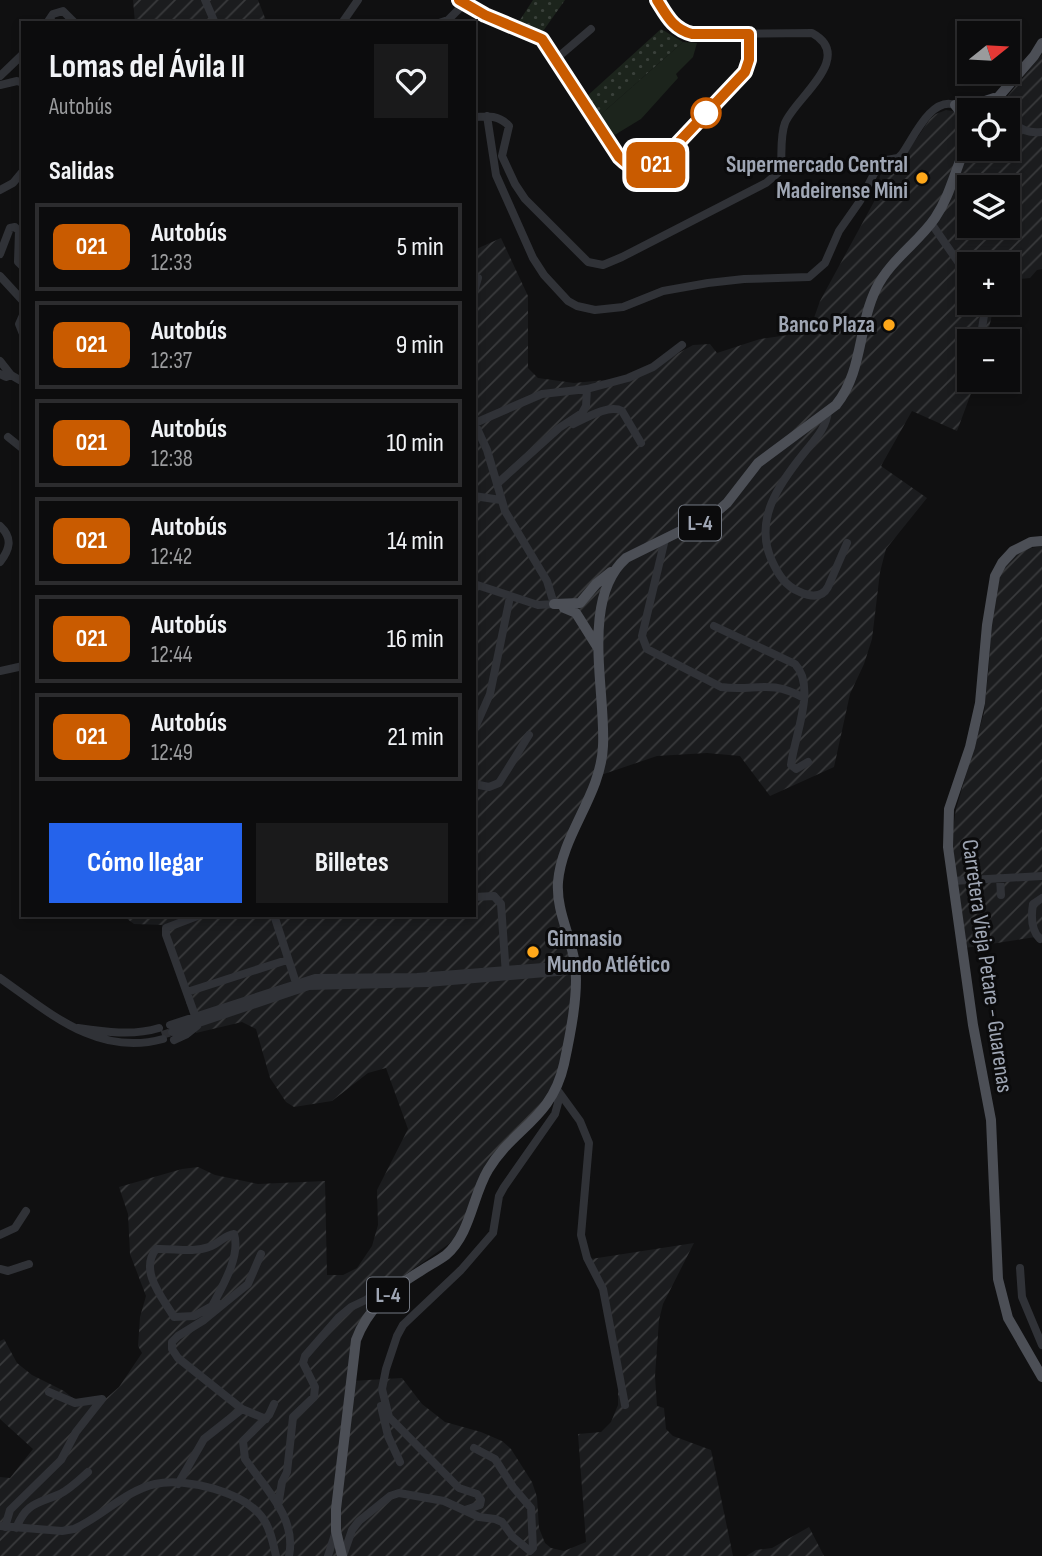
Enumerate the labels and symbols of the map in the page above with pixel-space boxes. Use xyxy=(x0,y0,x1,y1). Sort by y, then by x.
north arrow xyxy=(957,21,1020,84)
unlabelled marker xyxy=(691,98,721,128)
line badge: 021 xyxy=(616,142,696,188)
place label: Supermercado Central Madeirense Mini xyxy=(726,151,908,205)
marker: Supermercado Central Madeirense Mini xyxy=(914,170,930,186)
place label: Banco Plaza xyxy=(778,311,875,339)
marker: Banco Plaza xyxy=(881,317,897,333)
road number: L-4 xyxy=(679,505,721,540)
street label: Carretera Vieja Petare - Guarenas xyxy=(955,838,1019,1094)
place label: Gimnasio Mundo Atlético xyxy=(547,925,670,979)
marker: Gimnasio Mundo Atlético xyxy=(525,944,541,960)
road number: L-4 xyxy=(367,1278,409,1312)

